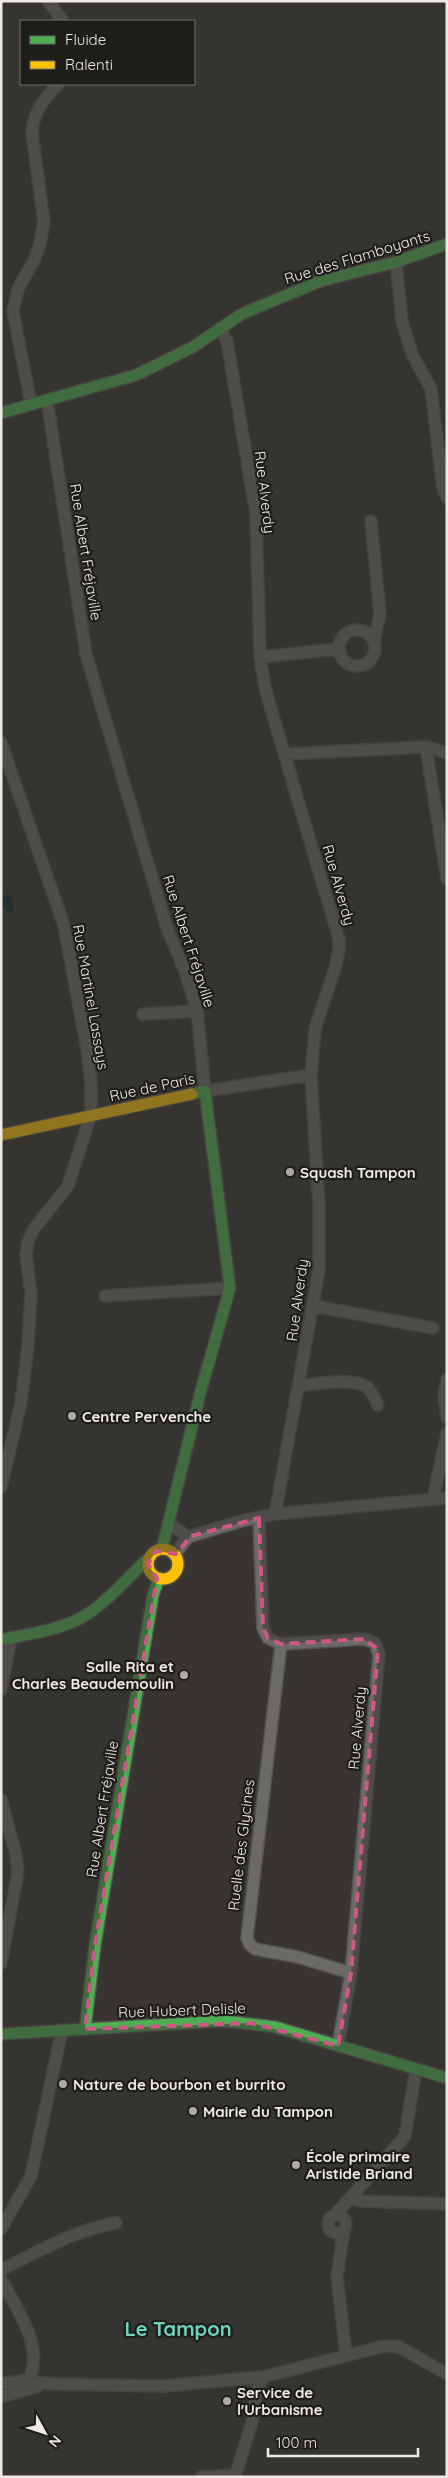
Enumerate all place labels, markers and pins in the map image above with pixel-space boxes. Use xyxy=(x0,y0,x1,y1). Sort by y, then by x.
place label: Squash Tampon xyxy=(300,1163,416,1182)
marker: Squash Tampon xyxy=(284,1166,296,1178)
place label: Centre Pervenche xyxy=(82,1407,211,1426)
marker: Centre Pervenche xyxy=(66,1410,78,1422)
place label: Salle Rita et Charles Beaudemoulin xyxy=(12,1657,174,1693)
marker: Salle Rita et Charles Beaudemoulin xyxy=(178,1669,190,1681)
place label: Nature de bourbon et burrito xyxy=(73,2075,286,2094)
marker: Nature de bourbon et burrito xyxy=(57,2078,69,2090)
place label: Mairie du Tampon xyxy=(203,2102,333,2121)
marker: Mairie du Tampon xyxy=(187,2105,199,2117)
place label: École primaire Aristide Briand xyxy=(306,2147,413,2183)
marker: École primaire Aristide Briand xyxy=(290,2159,302,2171)
place label: Service de l'Urbanisme xyxy=(237,2383,323,2419)
marker: Service de l'Urbanisme xyxy=(221,2395,233,2407)

